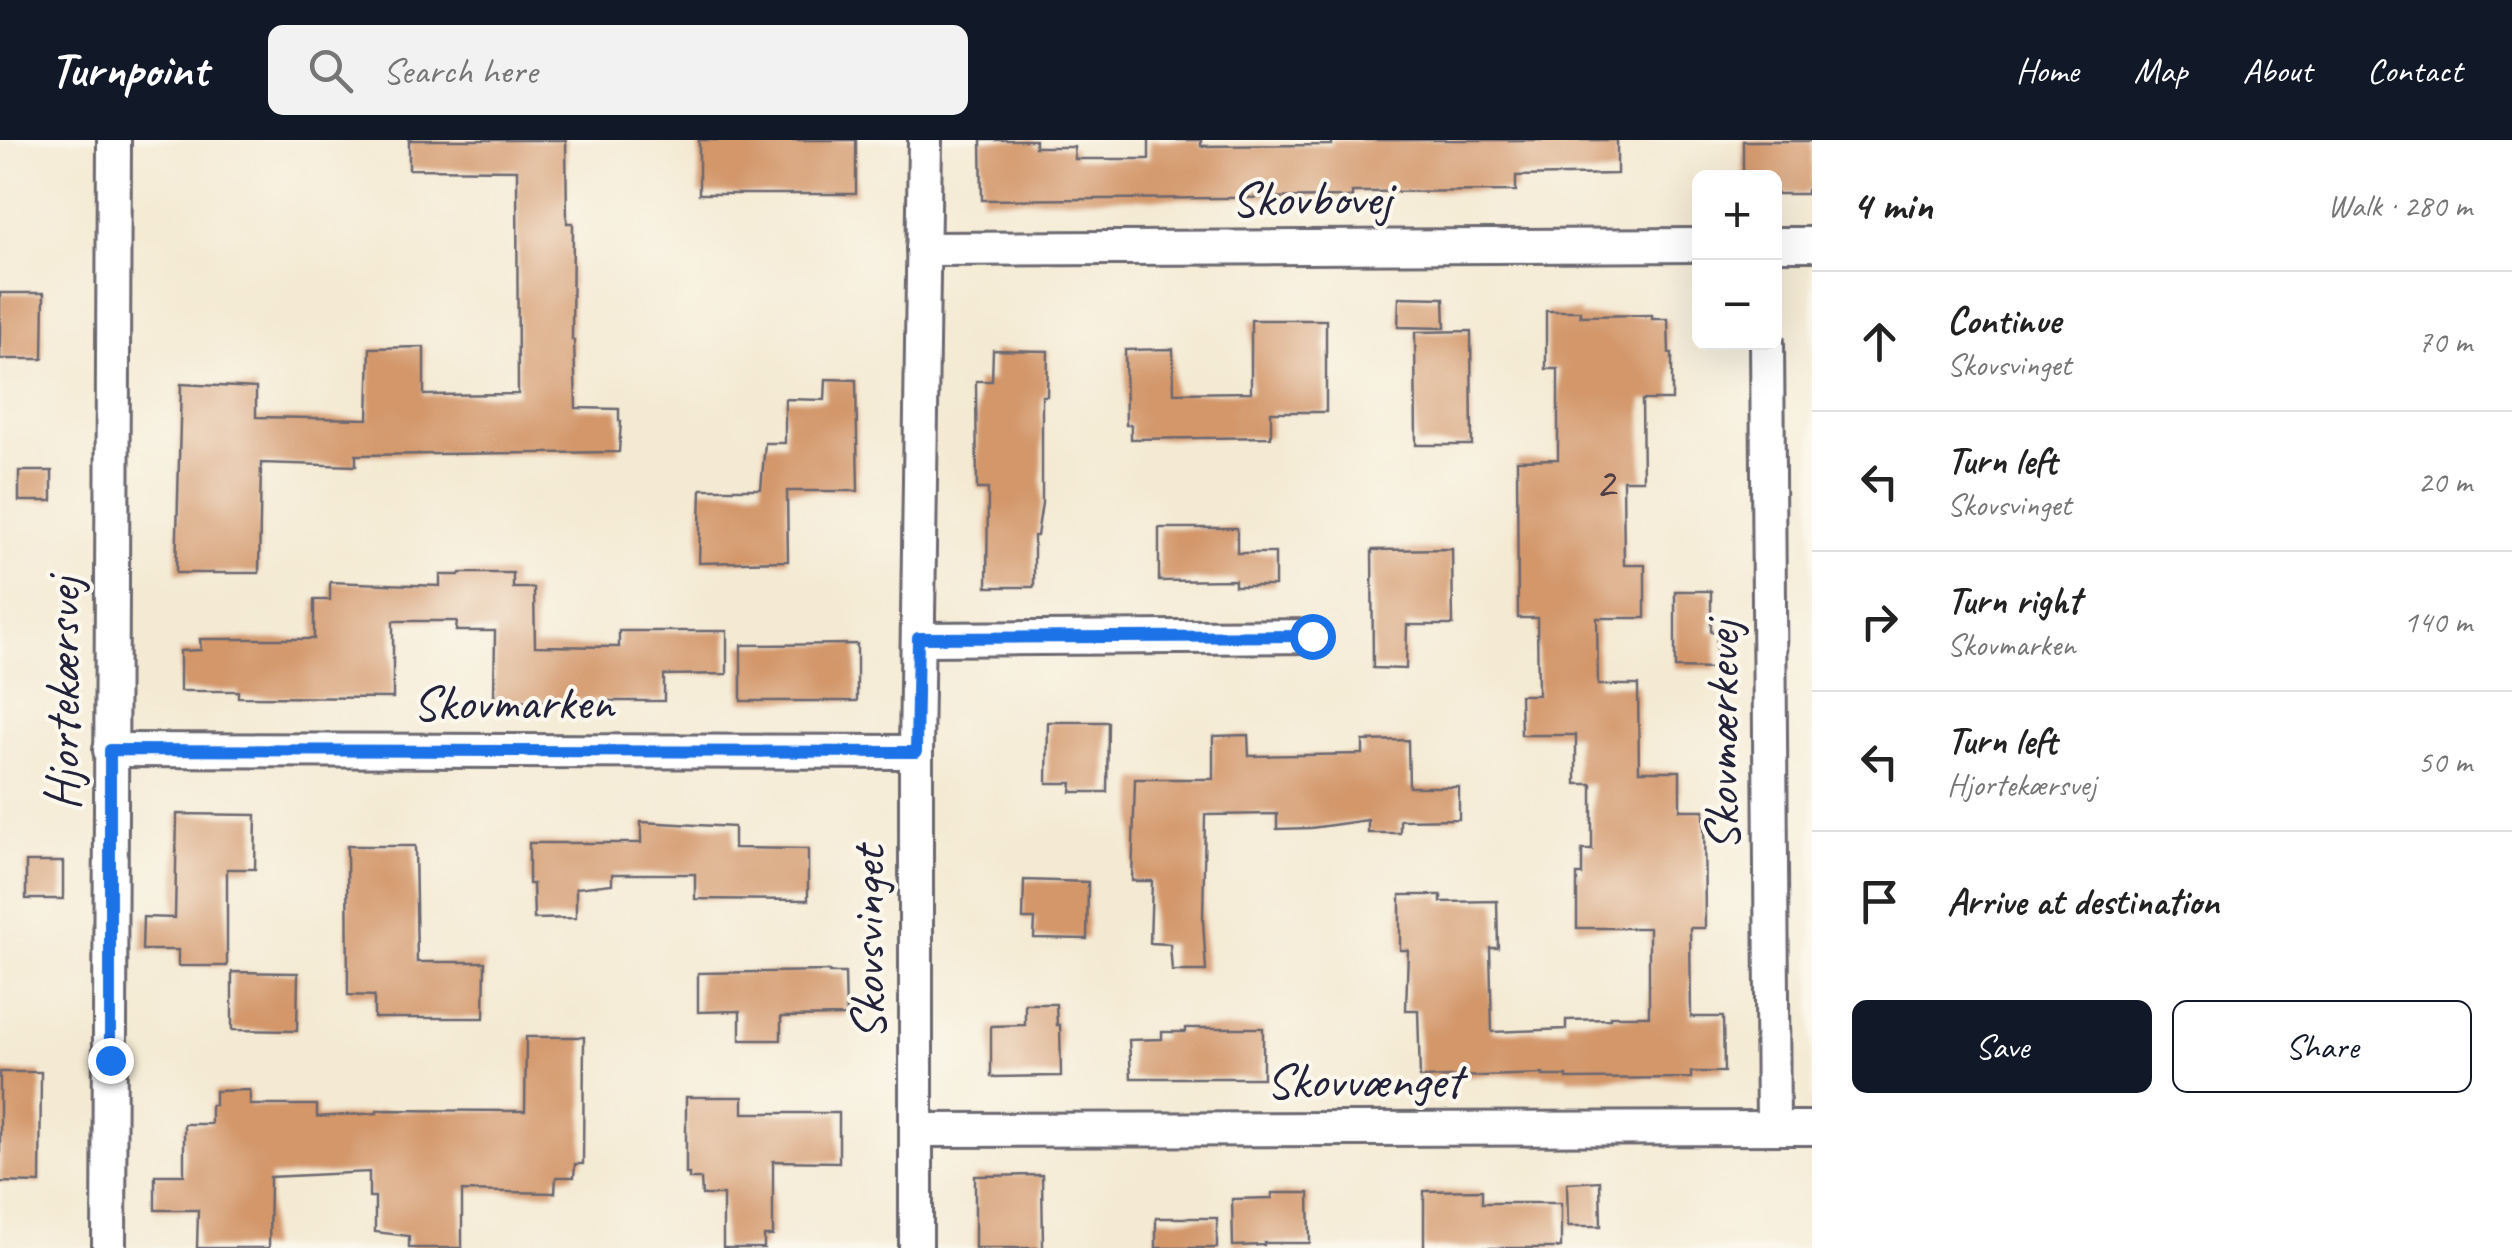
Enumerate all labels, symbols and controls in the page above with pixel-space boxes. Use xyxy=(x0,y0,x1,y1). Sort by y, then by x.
search box xyxy=(268,25,968,115)
text: Turnpoint xyxy=(50,40,208,100)
icon: search xyxy=(303,43,358,98)
text: Search here xyxy=(383,47,537,94)
text: Home xyxy=(2016,48,2079,93)
text: Map xyxy=(2134,48,2187,93)
text: About xyxy=(2242,48,2312,93)
text: Contact xyxy=(2367,48,2462,93)
street label: Skovbovej xyxy=(1231,167,1398,230)
map controls xyxy=(1692,170,1782,350)
button: + xyxy=(1692,170,1782,260)
text: 4 min xyxy=(1852,179,1932,232)
text: Walk · 280 m xyxy=(2328,185,2472,226)
button: − xyxy=(1692,260,1782,350)
text: Continue xyxy=(1947,297,2061,344)
icon: ahead xyxy=(1852,314,1907,369)
text: 70 m xyxy=(2418,321,2472,362)
text: Skovsvinget xyxy=(1947,344,2071,385)
text: Turn left xyxy=(1947,437,2057,484)
house number: 2 xyxy=(1595,454,1619,511)
icon: left xyxy=(1852,454,1907,509)
text: 20 m xyxy=(2418,461,2472,502)
text: Skovsvinget xyxy=(1947,484,2071,525)
street label: Hjortekærsvej xyxy=(31,573,94,810)
text: Turn right xyxy=(1947,577,2081,624)
icon: right xyxy=(1852,594,1907,649)
text: 140 m xyxy=(2403,601,2472,642)
route start xyxy=(1290,614,1336,660)
street label: Skovmærkevej xyxy=(1690,616,1753,851)
text: Skovmarken xyxy=(1947,624,2076,665)
street label: Skovmarken xyxy=(413,671,616,734)
text: Turn left xyxy=(1947,717,2057,764)
icon: left xyxy=(1852,734,1907,789)
text: 50 m xyxy=(2418,741,2472,782)
text: Hjortekærsvej xyxy=(1947,764,2096,805)
street label: Skovsvinget xyxy=(836,842,899,1040)
icon: arrive xyxy=(1852,874,1907,929)
text: Arrive at destination xyxy=(1947,878,2219,925)
button: Save xyxy=(1852,1000,2152,1093)
button: Share xyxy=(2172,1000,2472,1093)
route end xyxy=(88,1038,134,1084)
street label: Skovvænget xyxy=(1266,1049,1468,1112)

